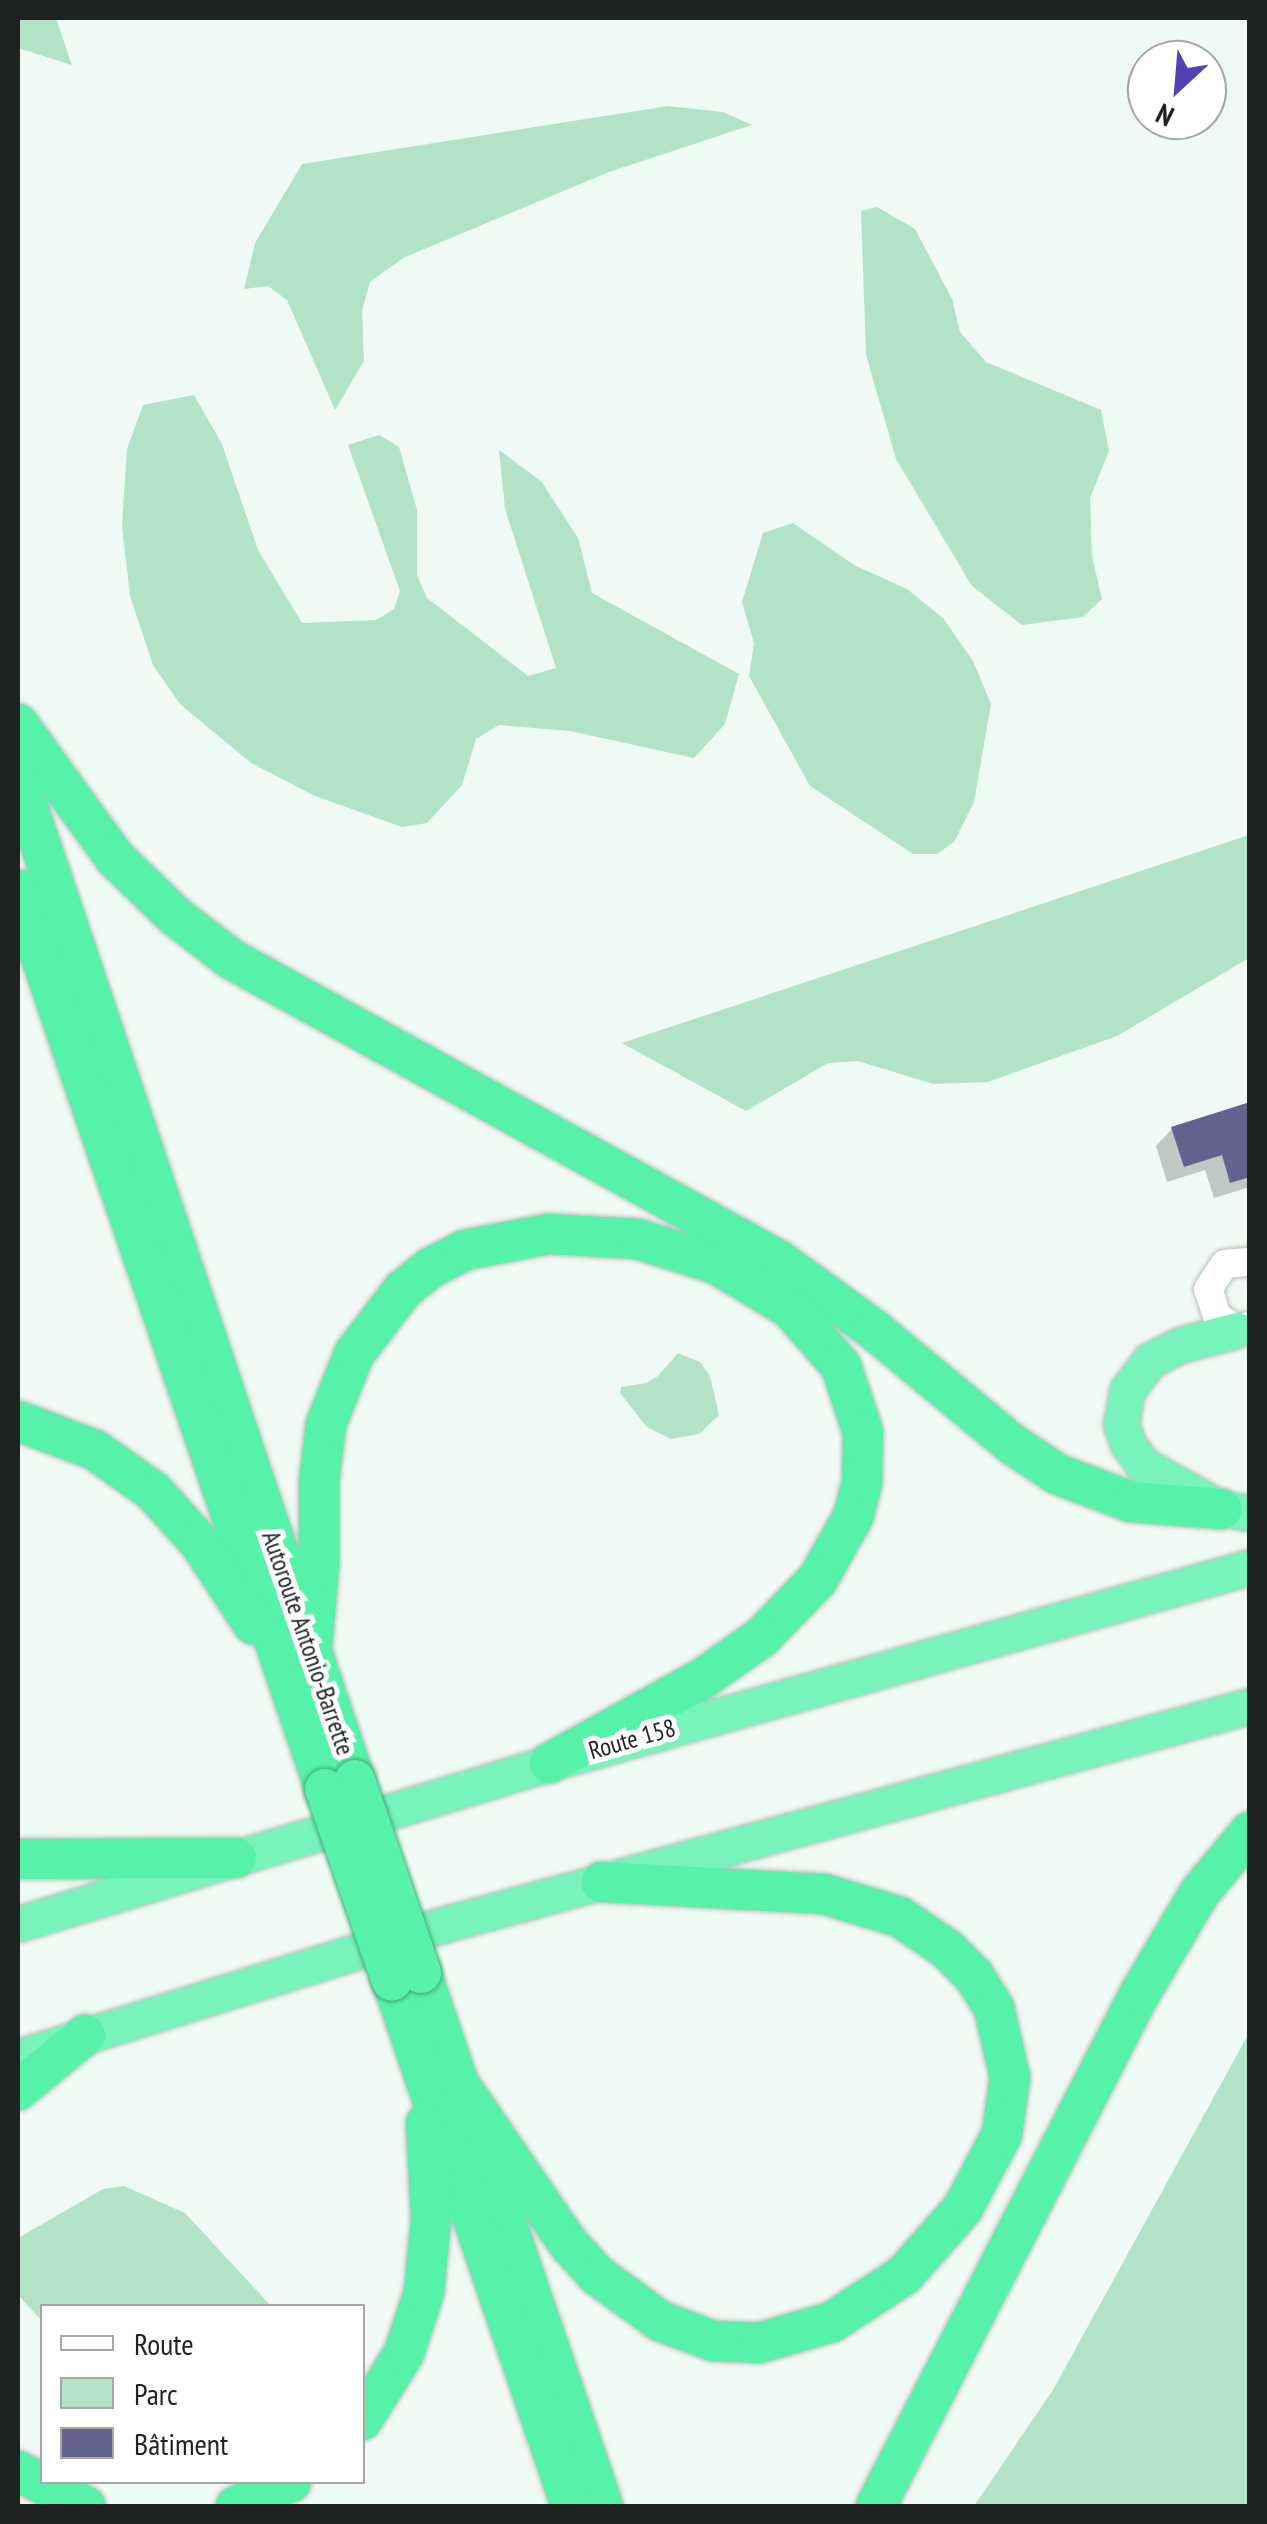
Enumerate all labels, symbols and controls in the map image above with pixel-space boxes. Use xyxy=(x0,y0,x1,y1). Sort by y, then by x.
north arrow xyxy=(1127,40,1227,140)
text: N xyxy=(1150,96,1179,136)
street label: Autoroute Antonio-Barrette xyxy=(256,1527,360,1759)
street label: Route 158 xyxy=(585,1712,679,1766)
legend xyxy=(40,2304,365,2484)
text: Route xyxy=(134,2324,194,2363)
text: Parc xyxy=(134,2374,178,2413)
text: Bâtiment xyxy=(134,2424,228,2463)

